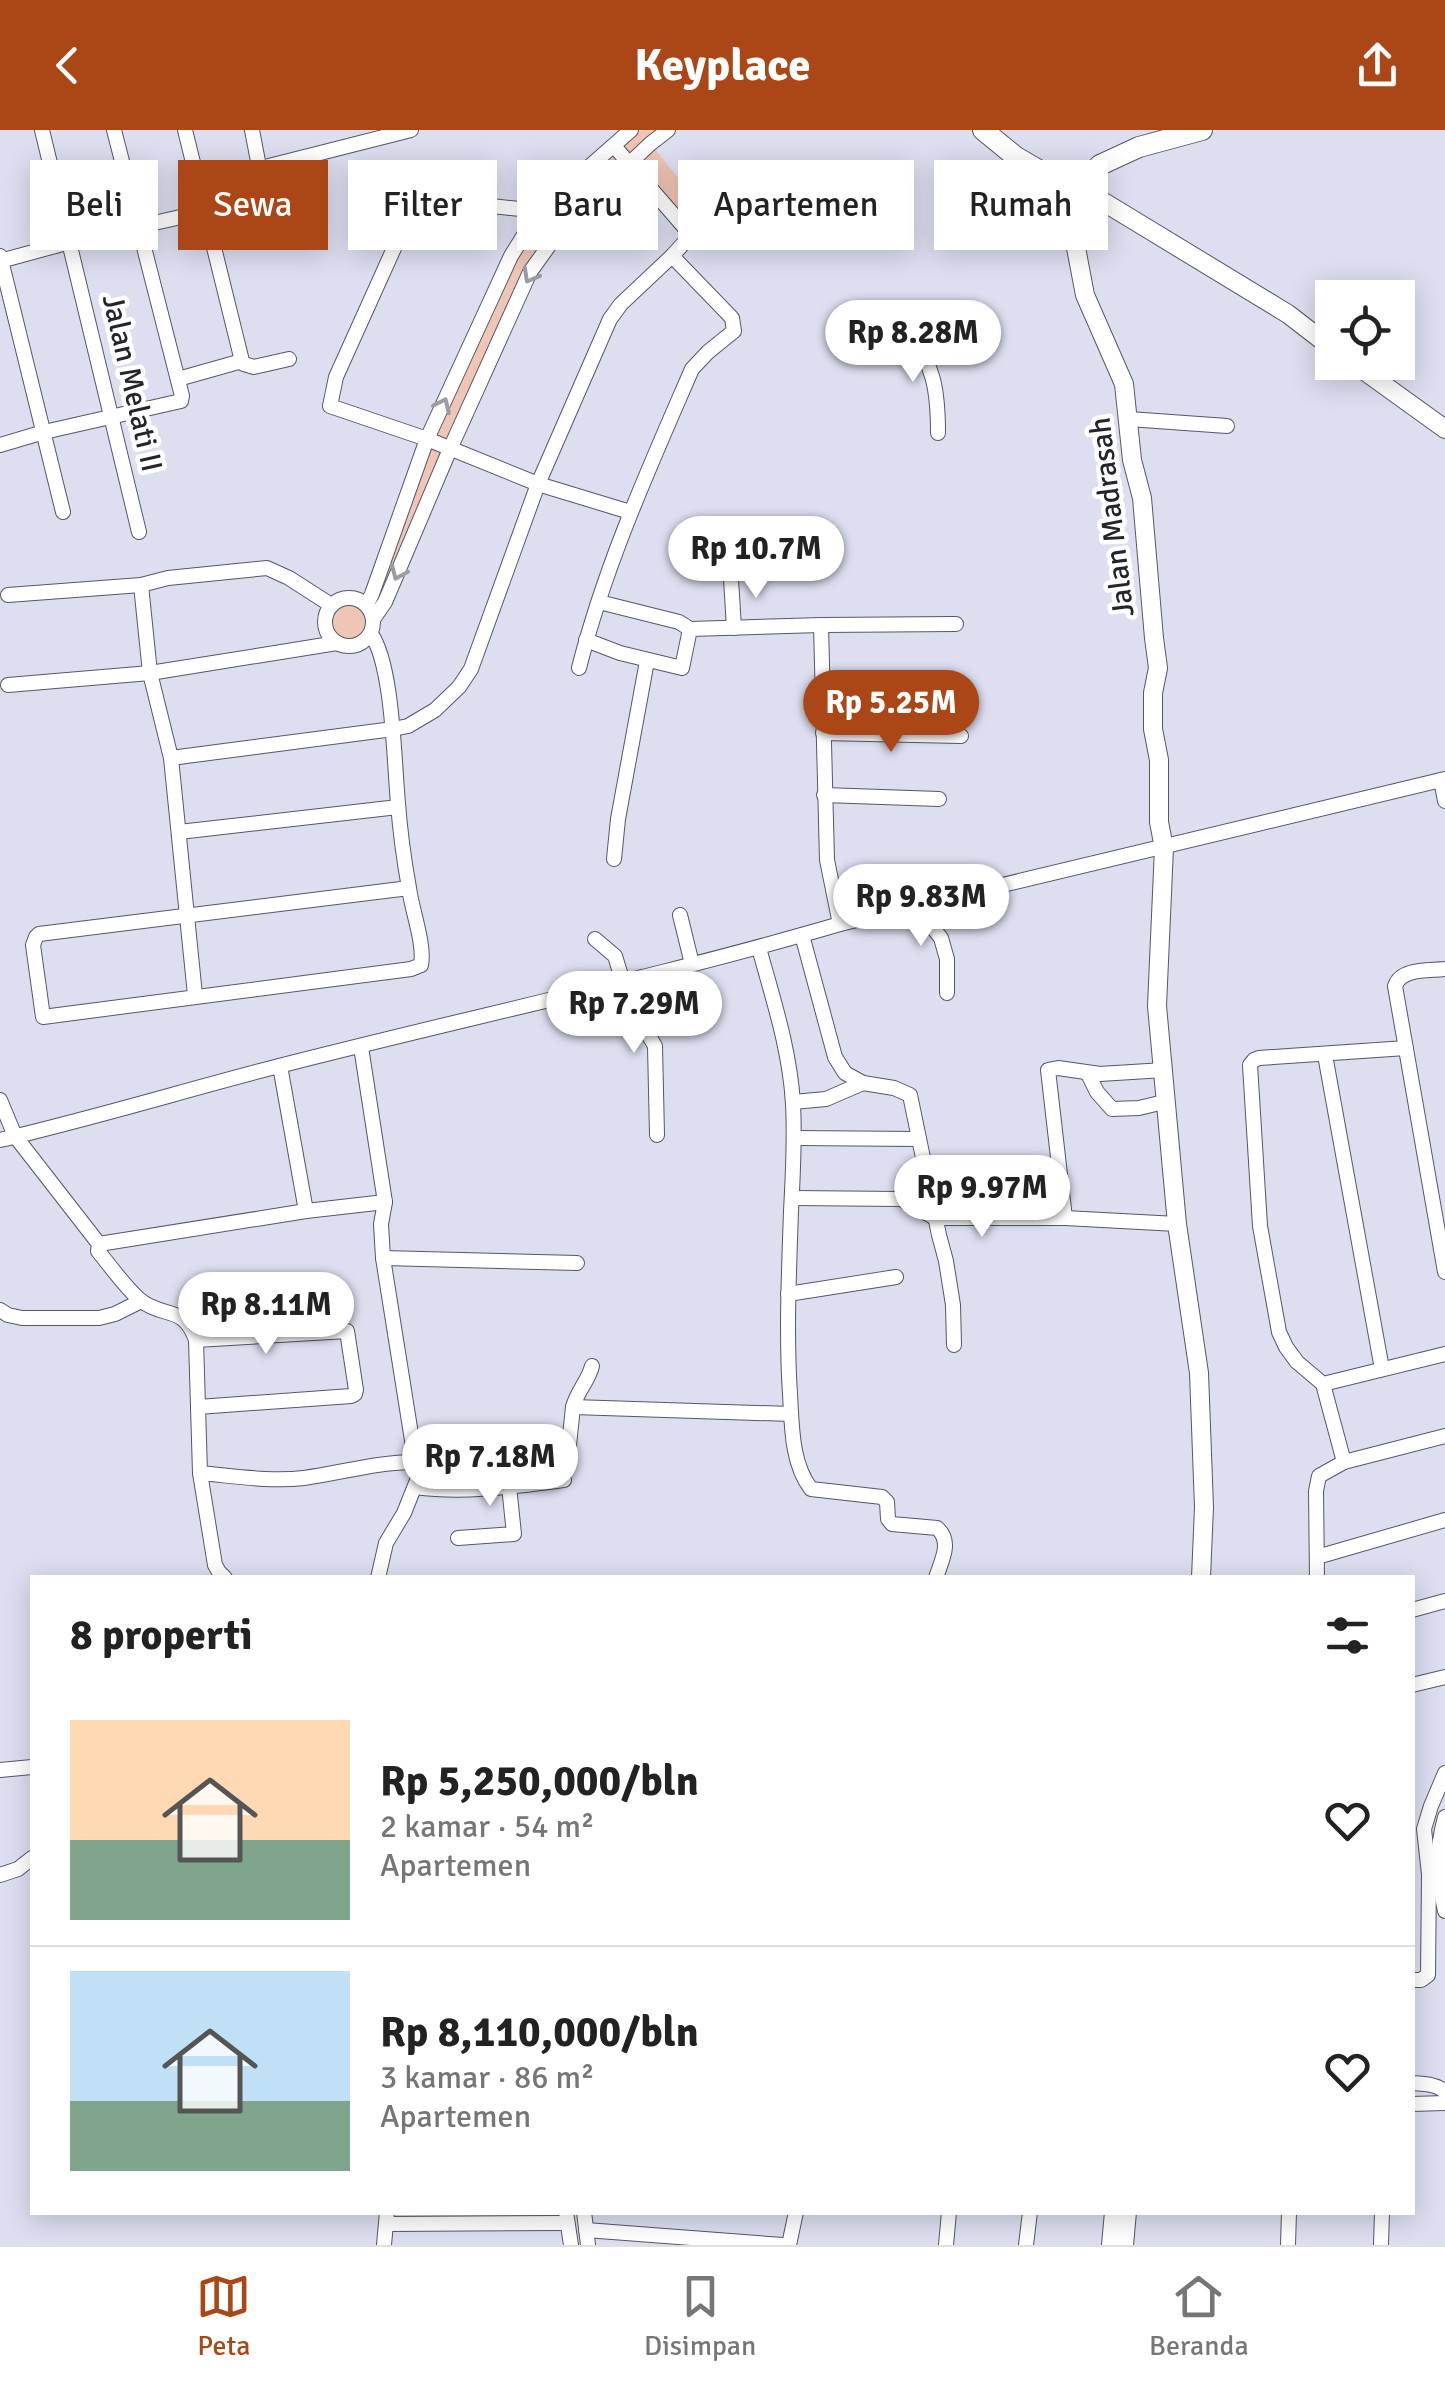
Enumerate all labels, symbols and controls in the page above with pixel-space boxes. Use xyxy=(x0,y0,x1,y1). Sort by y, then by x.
icon: back xyxy=(40,38,95,93)
text: Keyplace xyxy=(634,38,811,93)
icon: share xyxy=(1350,38,1405,93)
chip: Beli xyxy=(30,160,158,250)
chip: Sewa xyxy=(178,160,328,250)
chip: Filter xyxy=(348,160,497,250)
chip: Baru xyxy=(517,160,658,250)
chip: Apartemen xyxy=(678,160,914,250)
chip: Rumah xyxy=(934,160,1108,250)
one-way arrow xyxy=(522,265,542,283)
map controls xyxy=(1315,280,1415,380)
button: locate xyxy=(1315,280,1415,380)
street label: Jalan Melati II xyxy=(94,291,170,475)
pin: Rp 8.28M xyxy=(810,300,1016,385)
text: Rp 8.28M xyxy=(847,313,979,352)
one-way arrow xyxy=(430,397,450,415)
street label: Jalan Madrasah xyxy=(1081,415,1143,619)
pin: Rp 10.7M xyxy=(653,516,859,601)
text: Rp 10.7M xyxy=(690,529,822,568)
one-way arrow xyxy=(390,562,410,580)
pin: Rp 5.25M xyxy=(788,670,994,755)
text: Rp 5.25M xyxy=(825,683,957,722)
pin: Rp 9.83M xyxy=(818,864,1024,949)
text: Rp 9.83M xyxy=(855,877,987,916)
pin: Rp 7.29M xyxy=(531,971,737,1056)
text: Rp 7.29M xyxy=(568,984,700,1023)
pin: Rp 9.97M xyxy=(879,1155,1085,1240)
text: Rp 9.97M xyxy=(916,1168,1048,1207)
pin: Rp 8.11M xyxy=(163,1272,369,1357)
text: Rp 8.11M xyxy=(200,1285,332,1324)
pin: Rp 7.18M xyxy=(387,1424,593,1509)
text: Rp 7.18M xyxy=(424,1437,556,1476)
icon: filters xyxy=(1320,1608,1375,1663)
text: 8 properti xyxy=(70,1610,253,1661)
text: Rp 5,250,000/bln xyxy=(380,1756,699,1807)
icon: home xyxy=(150,1760,270,1880)
icon: heart xyxy=(1320,1793,1375,1848)
text: 2 kamar · 54 m² xyxy=(380,1807,594,1846)
text: Apartemen xyxy=(380,1846,531,1885)
text: Rp 8,110,000/bln xyxy=(380,2007,699,2058)
icon: home xyxy=(150,2011,270,2131)
icon: heart xyxy=(1320,2044,1375,2099)
text: 3 kamar · 86 m² xyxy=(380,2058,594,2097)
text: Apartemen xyxy=(380,2097,531,2136)
tab: Peta xyxy=(196,2269,251,2363)
tab: Disimpan xyxy=(644,2269,756,2363)
tab: Beranda xyxy=(1149,2269,1249,2363)

